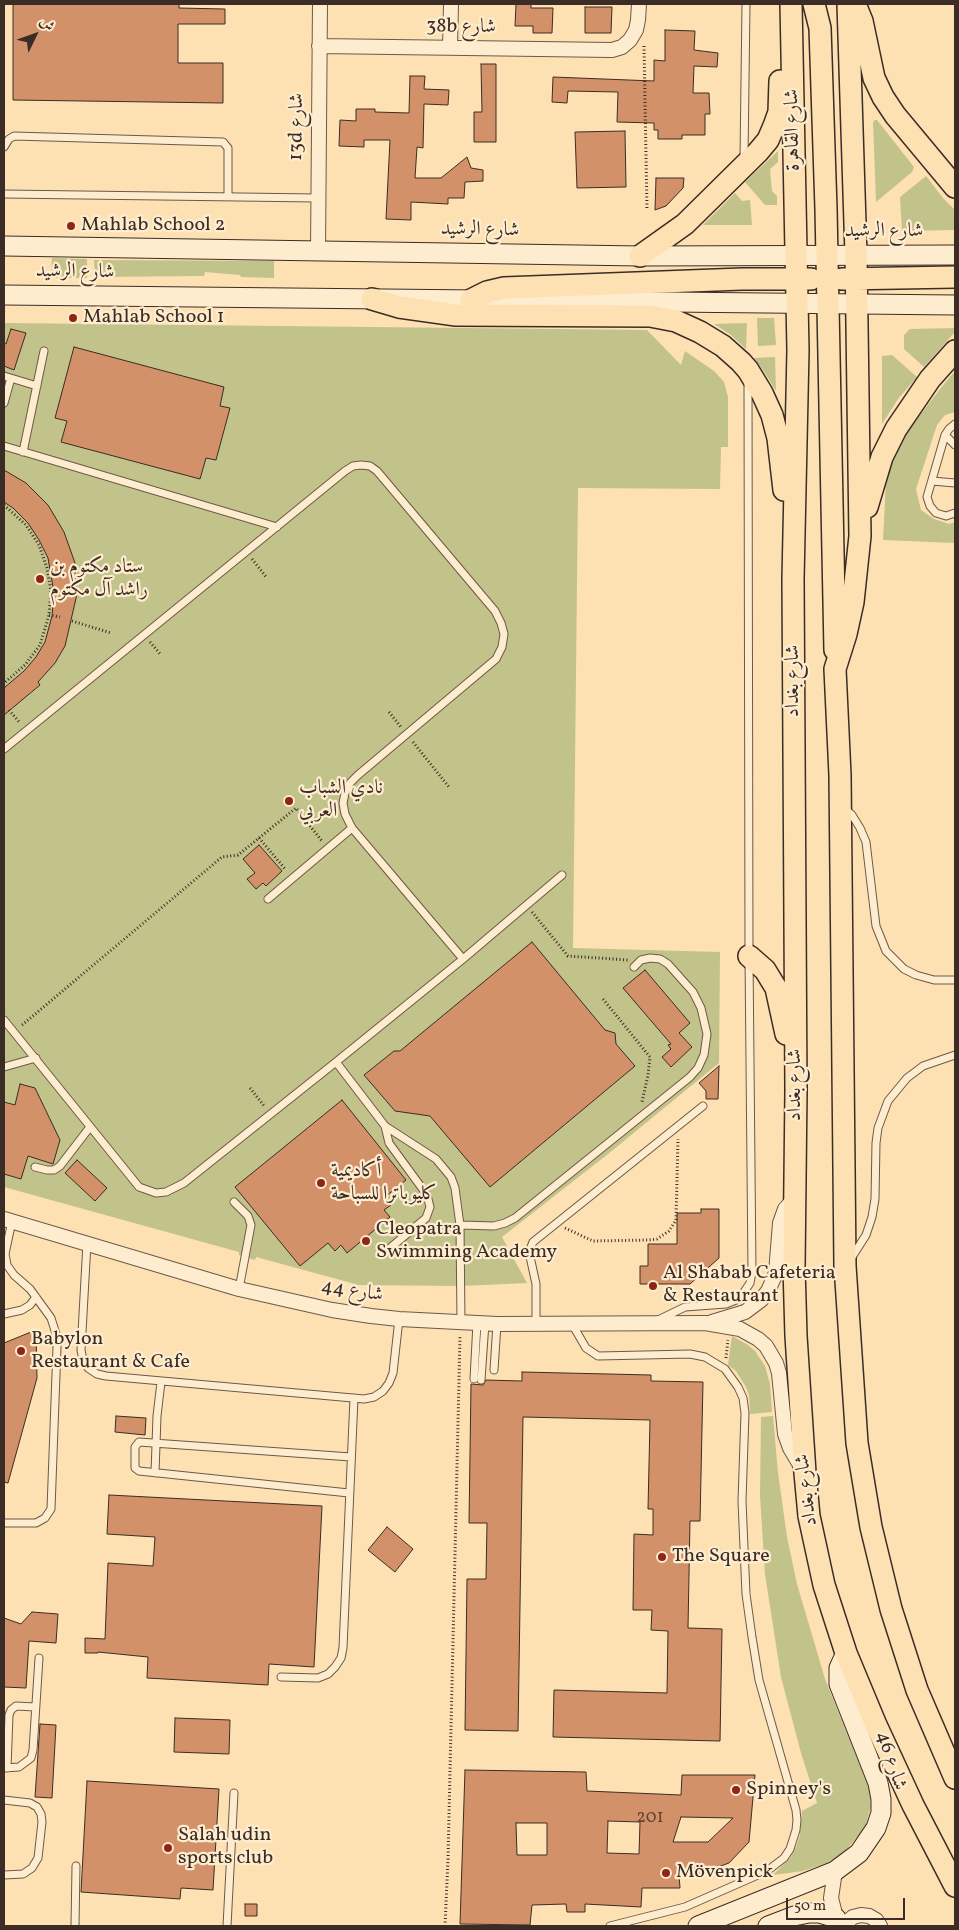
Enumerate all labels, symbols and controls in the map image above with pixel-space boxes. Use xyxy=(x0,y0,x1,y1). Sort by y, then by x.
north arrow xyxy=(10,10,60,60)
text: ش xyxy=(35,13,58,36)
street label: 38b شارع xyxy=(426,15,496,41)
street label: شارع القاهرة xyxy=(781,89,807,171)
street label: 13d شارع xyxy=(285,93,311,161)
place label: Mahlab School 2 xyxy=(81,214,226,238)
street label: شارع الرشيد xyxy=(440,218,520,244)
marker: Mahlab School 2 xyxy=(65,220,77,232)
street label: شارع الرشيد xyxy=(845,220,923,244)
street label: شارع الرشيد xyxy=(35,260,115,286)
place label: Mahlab School 1 xyxy=(83,306,225,330)
marker: Mahlab School 1 xyxy=(67,312,79,324)
place label: ستاد مكتوم بن راشد آل مكتوم xyxy=(50,556,148,603)
marker: ستاد مكتوم بن راشد آل مكتوم xyxy=(34,573,46,585)
street label: شارع بغداد xyxy=(782,645,806,717)
place label: نادي الشباب العربي xyxy=(299,777,383,824)
marker: نادي الشباب العربي xyxy=(283,795,295,807)
street label: شارع بغداد xyxy=(784,1049,808,1121)
place label: أكاديمية كليوباترا للسباحة xyxy=(331,1160,437,1207)
marker: أكاديمية كليوباترا للسباحة xyxy=(315,1177,327,1189)
place label: Cleopatra Swimming Academy xyxy=(376,1218,557,1265)
marker: Cleopatra Swimming Academy xyxy=(360,1235,372,1247)
place label: Al Shabab Cafeteria & Restaurant xyxy=(663,1262,836,1309)
street label: شارع 44 xyxy=(319,1275,385,1309)
marker: Al Shabab Cafeteria & Restaurant xyxy=(647,1280,659,1292)
place label: Babylon Restaurant & Cafe xyxy=(31,1328,190,1375)
marker: Babylon Restaurant & Cafe xyxy=(15,1345,27,1357)
street label: شارع بغداد xyxy=(792,1453,824,1527)
place label: The Square xyxy=(672,1545,770,1569)
marker: The Square xyxy=(656,1551,668,1563)
street label: شارع 46 xyxy=(869,1728,911,1794)
place label: Spinney's xyxy=(746,1778,831,1802)
marker: Spinney's xyxy=(730,1784,742,1796)
house number: 201 xyxy=(636,1808,664,1830)
place label: Salah udin sports club xyxy=(178,1824,273,1871)
marker: Salah udin sports club xyxy=(162,1842,174,1854)
place label: Mövenpick xyxy=(676,1861,773,1885)
marker: Mövenpick xyxy=(660,1867,672,1879)
scale bar xyxy=(789,1888,908,1920)
text: 50 m xyxy=(794,1896,826,1917)

